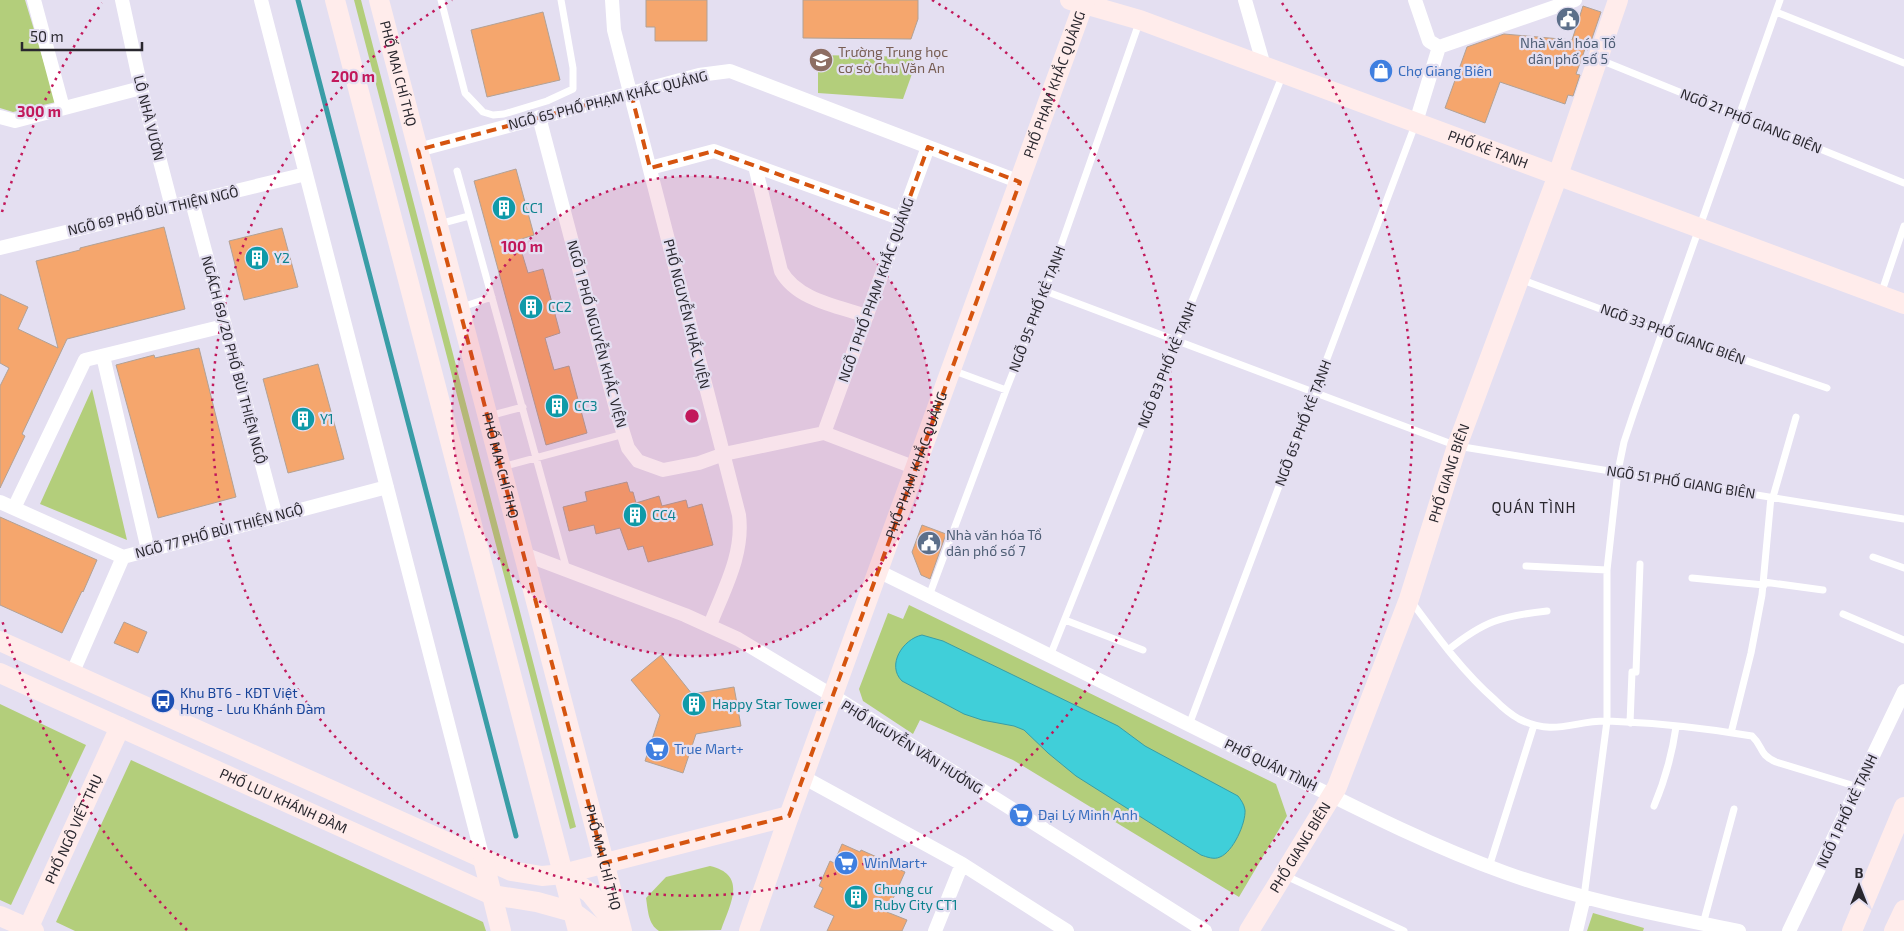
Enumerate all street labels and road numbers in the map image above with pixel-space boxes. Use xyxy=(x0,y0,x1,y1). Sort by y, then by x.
street label: PHỐ PHẠM KHẮC QUẢNG xyxy=(1019,8,1088,160)
street label: PHỐ MAI CHÍ THỌ xyxy=(377,19,421,128)
street label: NGÕ 65 PHỐ PHẠM KHẮC QUẢNG xyxy=(506,66,709,133)
street label: LÔ NHÀ VƯỜN xyxy=(131,73,168,162)
street label: NGÕ 21 PHỐ GIANG BIÊN xyxy=(1678,84,1824,157)
street label: PHỐ KẺ TẠNH xyxy=(1446,126,1531,172)
street label: NGÕ 69 PHỐ BÙI THIỆN NGÔ xyxy=(66,183,240,238)
street label: NGÕ 1 PHỐ PHẠM KHẮC QUẢNG xyxy=(834,195,917,384)
street label: PHỐ NGUYỄN KHẮC VIỆN xyxy=(661,237,715,391)
street label: NGÕ 1 PHỐ NGUYỄN KHẮC VIỆN xyxy=(564,238,632,430)
street label: NGÕ 95 PHỐ KẺ TẠNH xyxy=(1005,243,1068,374)
street label: NGÁCH 69/20 PHỐ BÙI THIỆN NGỘ xyxy=(198,254,271,466)
street label: NGÕ 83 PHỐ KẺ TẠNH xyxy=(1133,299,1200,430)
street label: NGÕ 33 PHỐ GIANG BIÊN xyxy=(1598,299,1748,368)
street label: NGÕ 65 PHỐ KẺ TẠNH xyxy=(1271,357,1334,488)
street label: PHỐ PHẠM KHẮC QUẢNG xyxy=(881,389,950,541)
street label: PHỐ MAI CHÍ THỌ xyxy=(479,411,523,520)
street label: PHỐ GIANG BIÊN xyxy=(1424,421,1473,525)
street label: NGÕ 51 PHỐ GIANG BIÊN xyxy=(1605,461,1757,502)
street label: NGÕ 77 PHỐ BÙI THIỆN NGỘ xyxy=(133,500,305,561)
street label: PHỐ NGUYỄN VĂN HƯỞNG xyxy=(839,695,987,797)
street label: PHỐ QUÁN TÌNH xyxy=(1222,735,1320,794)
street label: NGÕ 1 PHỐ KẺ TẠNH xyxy=(1813,751,1880,871)
street label: PHỐ LƯU KHÁNH ĐÀM xyxy=(217,764,350,837)
street label: PHỐ NGÔ VIẾT THỤ xyxy=(41,771,105,886)
street label: PHỐ GIANG BIÊN xyxy=(1266,799,1334,896)
street label: PHỐ MAI CHÍ THỌ xyxy=(581,802,625,912)

